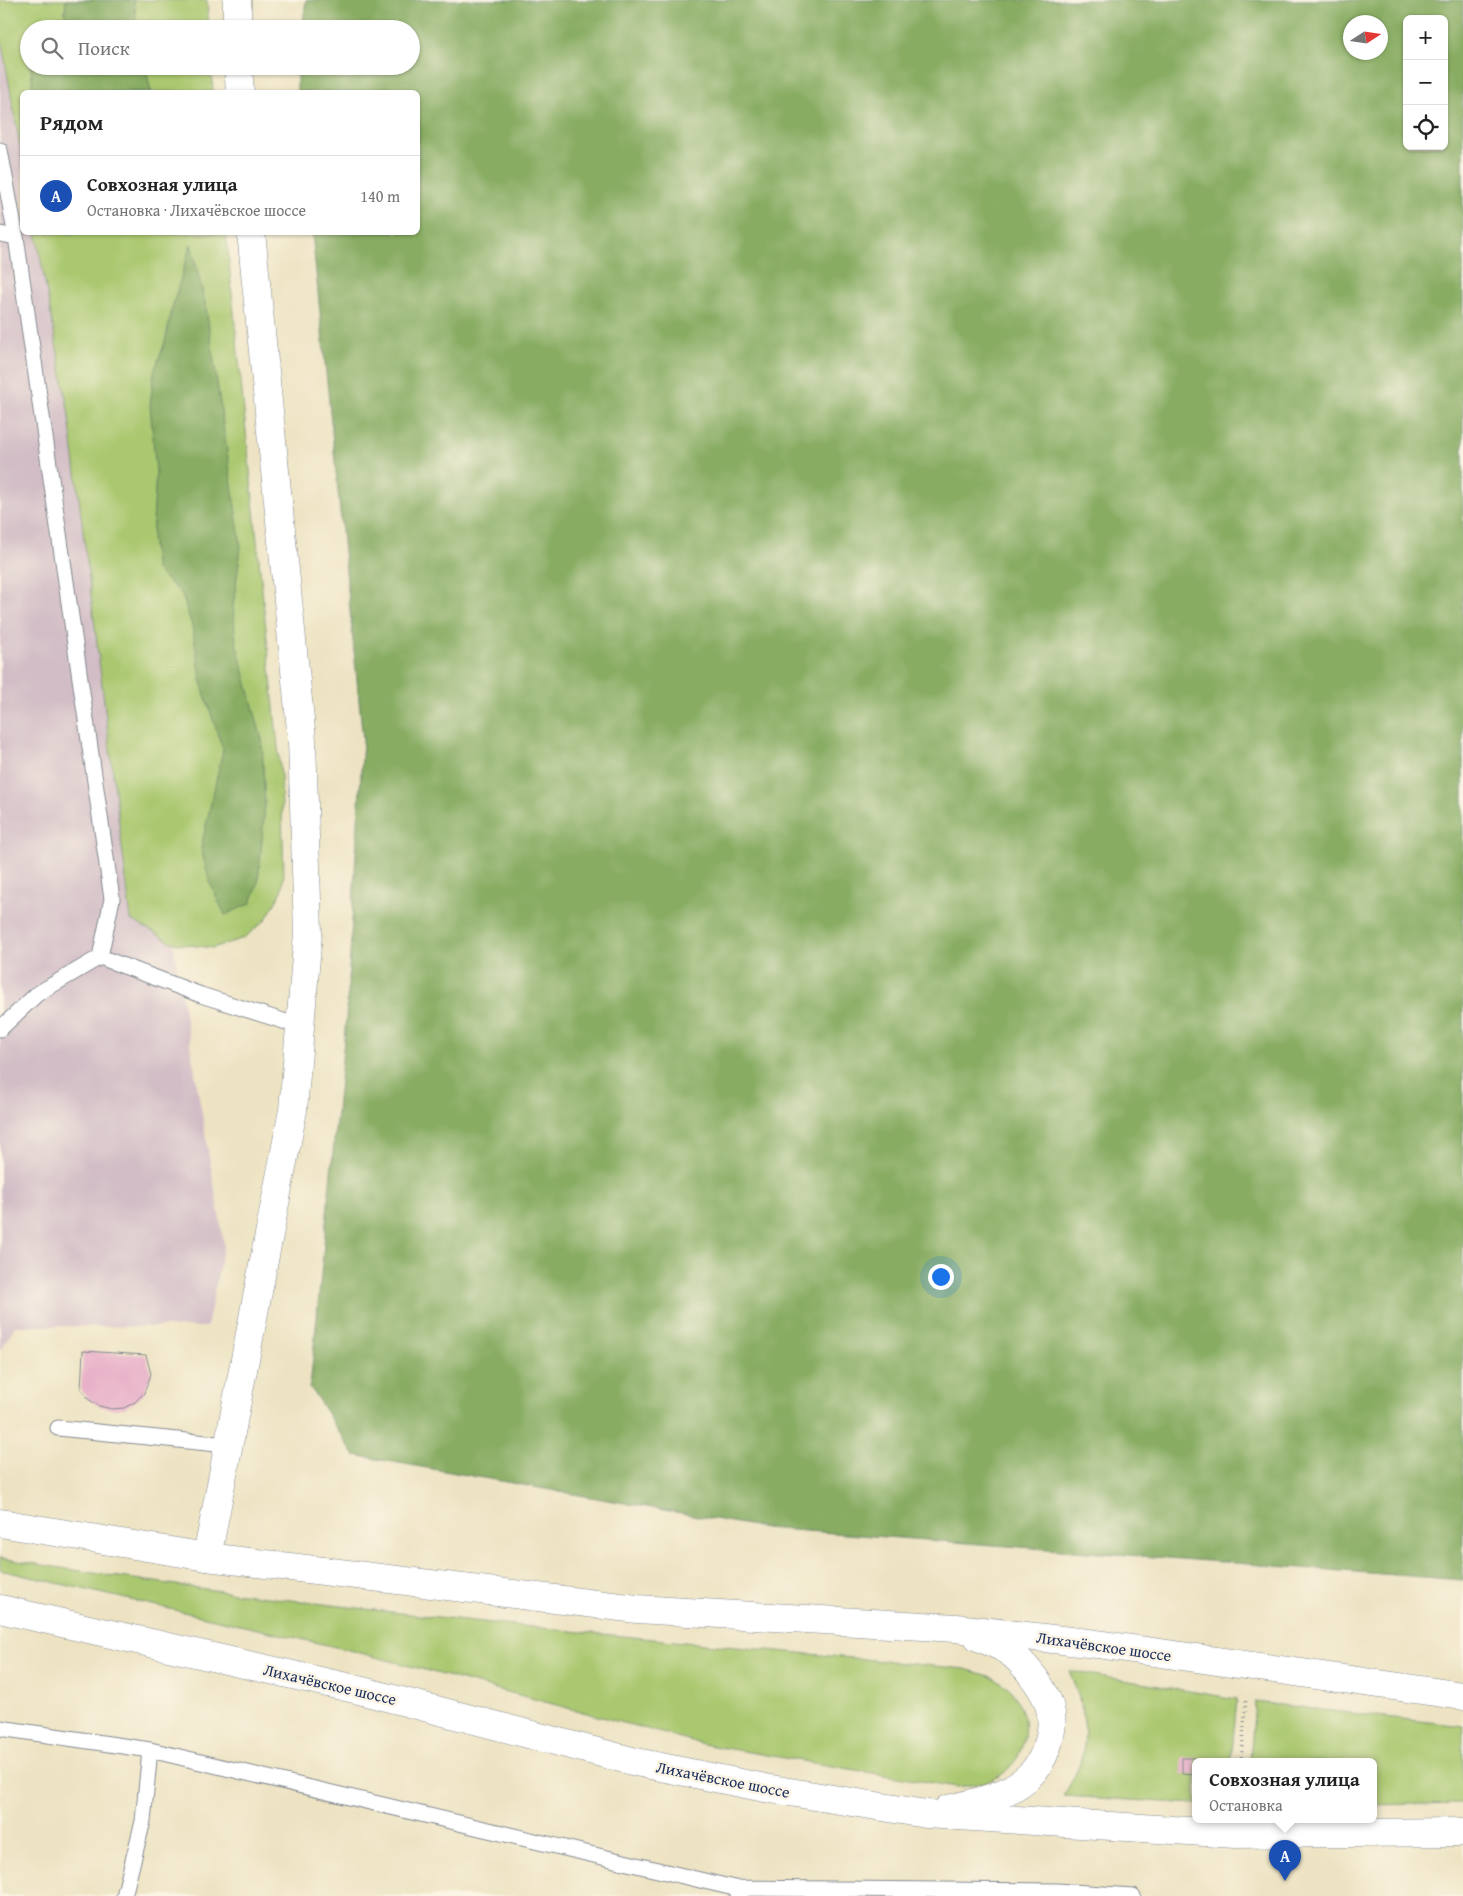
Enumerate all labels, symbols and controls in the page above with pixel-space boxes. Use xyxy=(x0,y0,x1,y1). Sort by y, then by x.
north arrow xyxy=(1343,15,1388,60)
map controls xyxy=(1403,15,1448,150)
button: + xyxy=(1403,15,1448,60)
search box xyxy=(20,20,420,75)
icon: search xyxy=(38,34,66,62)
text: Поиск xyxy=(78,34,130,62)
button: − xyxy=(1403,60,1448,105)
button: locate xyxy=(1403,105,1448,150)
text: Рядом xyxy=(40,107,103,138)
text: Совхозная улица xyxy=(87,170,238,198)
text: A xyxy=(51,184,61,208)
text: 140 m xyxy=(360,184,400,208)
text: Остановка · Лихачёвское шоссе xyxy=(87,198,306,222)
your location xyxy=(928,1264,954,1290)
street label: Лихачёвское шоссе xyxy=(1035,1625,1173,1667)
street label: Лихачёвское шоссе xyxy=(261,1657,399,1711)
street label: Лихачёвское шоссе xyxy=(654,1754,792,1804)
popup xyxy=(1192,1758,1377,1823)
text: Совхозная улица xyxy=(1209,1765,1360,1793)
text: Остановка xyxy=(1209,1793,1283,1817)
pin: A xyxy=(1269,1840,1301,1881)

